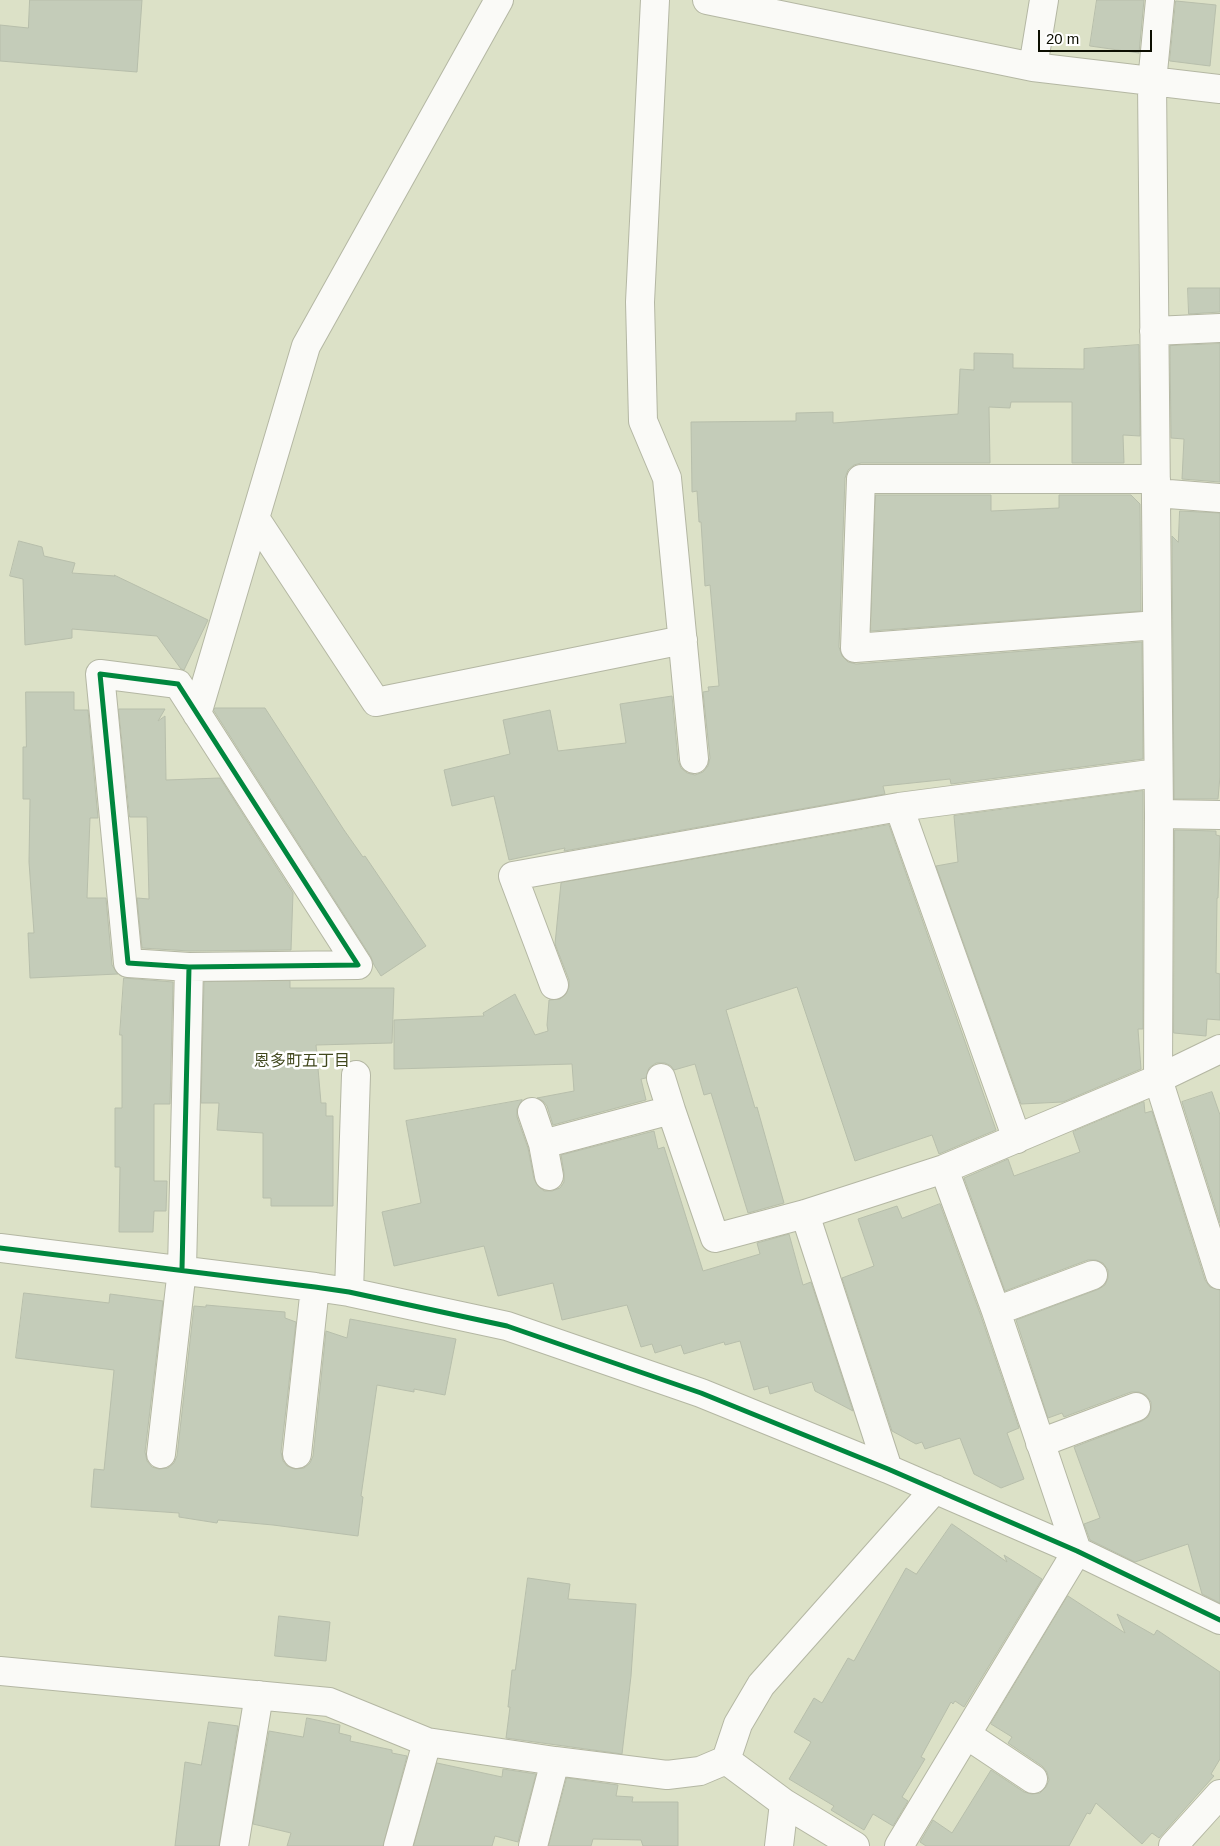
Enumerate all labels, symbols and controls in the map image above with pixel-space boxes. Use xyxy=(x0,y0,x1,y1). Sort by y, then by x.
scale bar xyxy=(1040,20,1154,52)
text: 20 m xyxy=(1046,30,1079,47)
district label: 恩多町五丁目 xyxy=(254,1052,350,1072)

